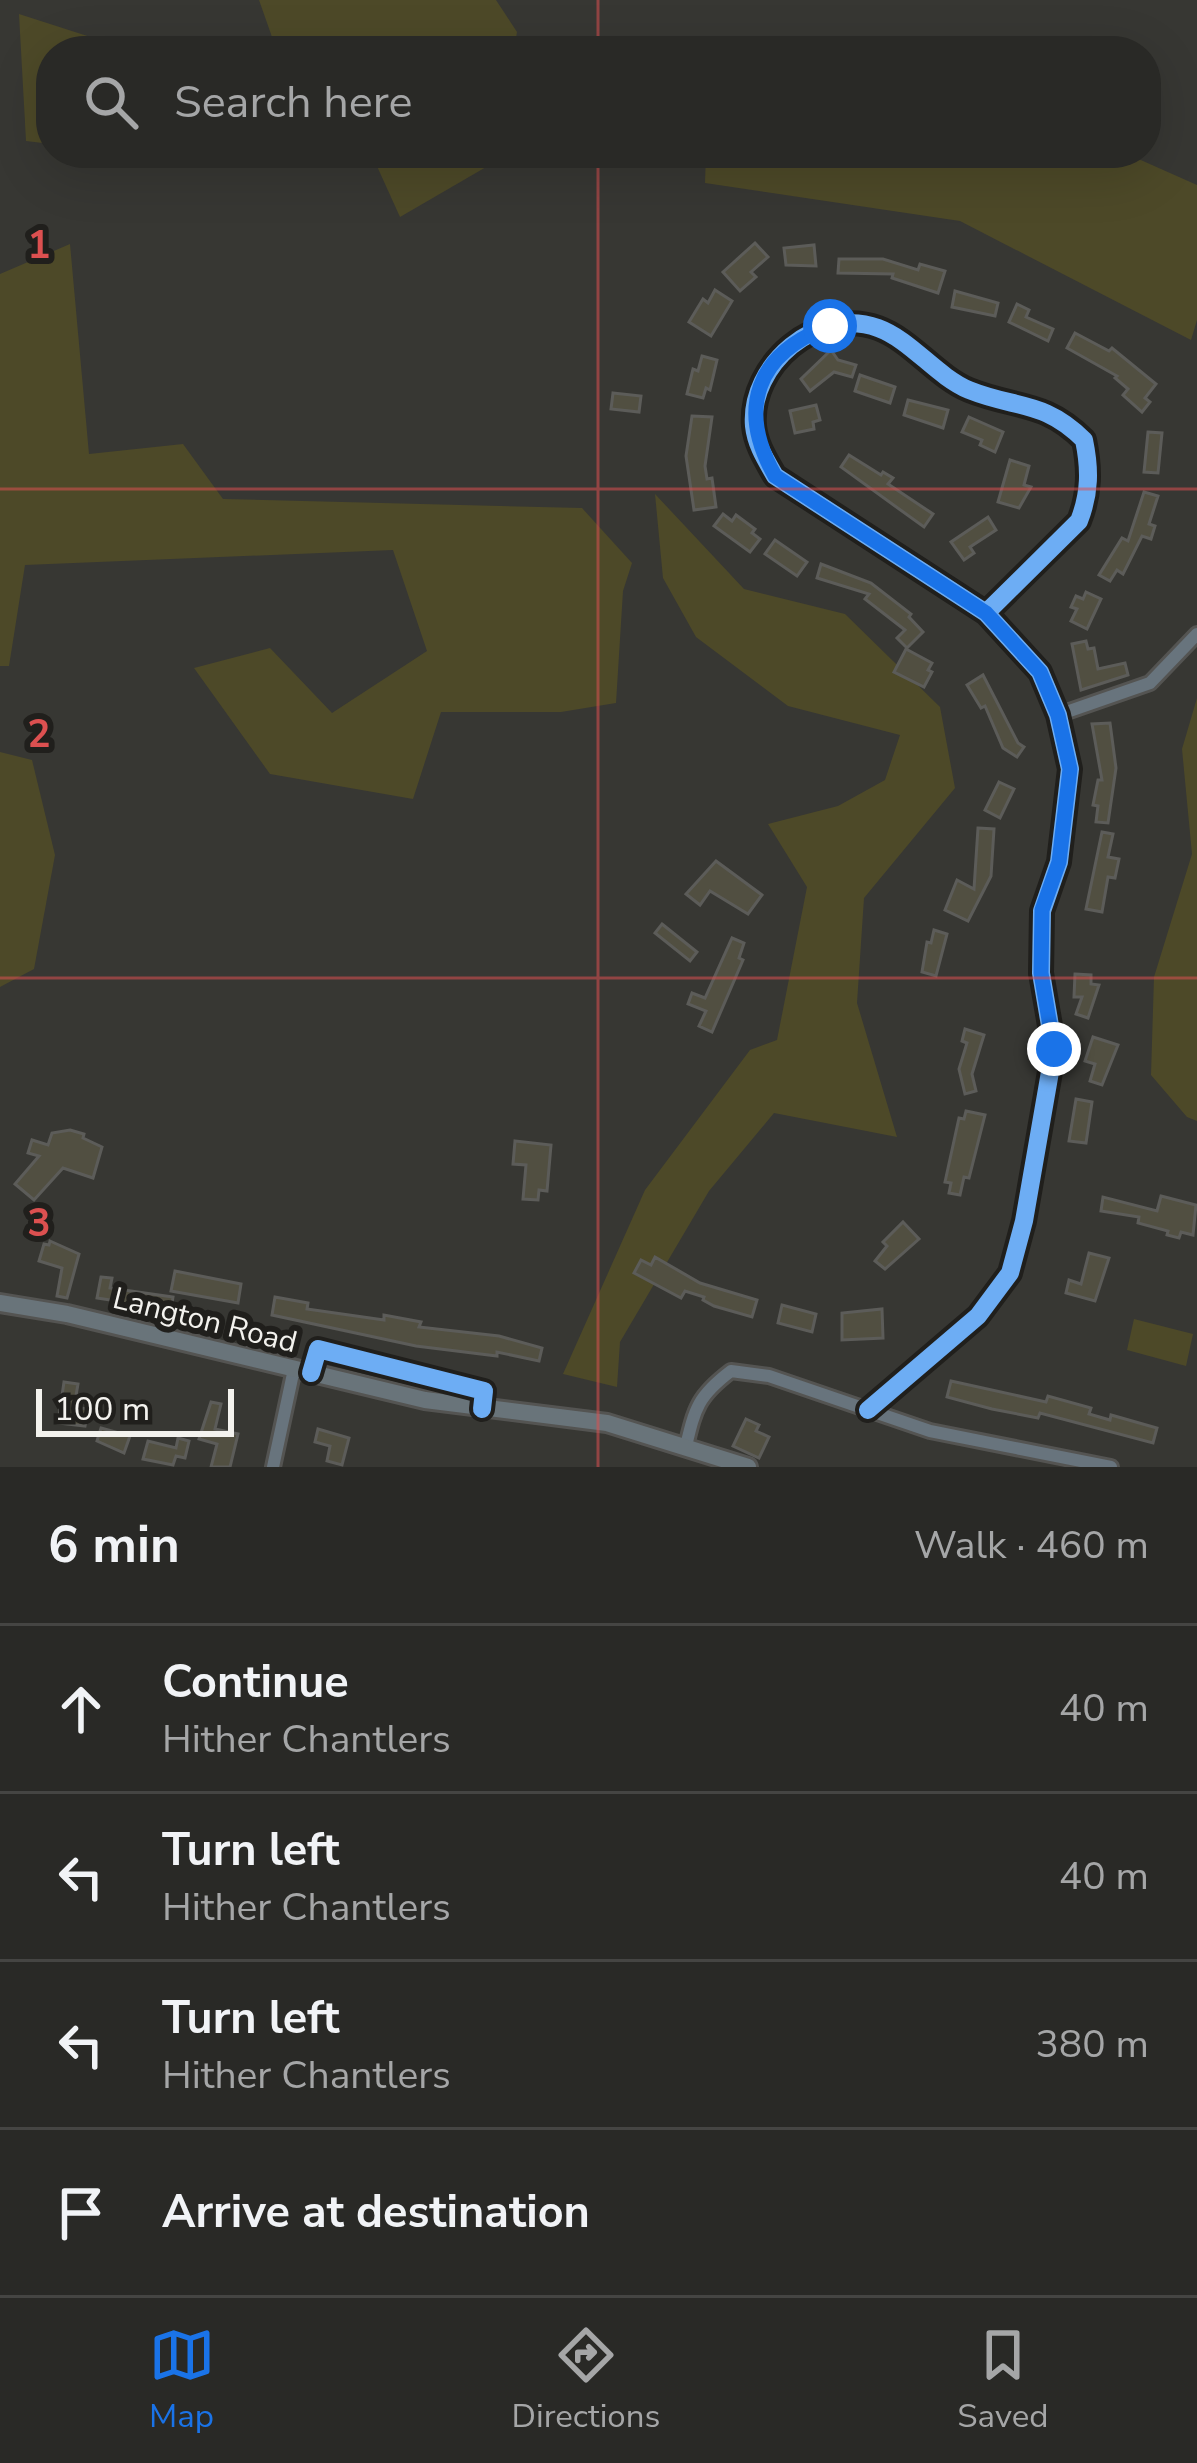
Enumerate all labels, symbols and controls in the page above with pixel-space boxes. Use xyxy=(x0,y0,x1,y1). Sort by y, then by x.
search box xyxy=(36,36,1161,168)
icon: search xyxy=(78,69,144,135)
text: Search here xyxy=(174,72,413,133)
text: 1 xyxy=(27,219,51,272)
route start xyxy=(803,299,857,353)
text: 2 xyxy=(27,708,51,761)
route end xyxy=(1027,1022,1081,1076)
text: 3 xyxy=(27,1197,51,1250)
street label: Langton Road xyxy=(109,1278,301,1363)
scale bar xyxy=(36,1383,234,1436)
text: 100 m xyxy=(54,1387,150,1432)
text: 6 min xyxy=(48,1510,180,1580)
text: Walk · 460 m xyxy=(914,1519,1149,1572)
text: Continue xyxy=(162,1652,349,1713)
icon: ahead xyxy=(48,1676,114,1742)
text: 40 m xyxy=(1059,1682,1149,1735)
text: Hither Chantlers xyxy=(162,1713,451,1766)
text: Turn left xyxy=(162,1820,340,1881)
icon: left xyxy=(48,1844,114,1910)
text: 40 m xyxy=(1059,1850,1149,1903)
text: Hither Chantlers xyxy=(162,1881,451,1934)
text: Turn left xyxy=(162,1988,340,2049)
icon: left xyxy=(48,2012,114,2078)
text: 380 m xyxy=(1035,2018,1149,2071)
text: Hither Chantlers xyxy=(162,2049,451,2102)
icon: arrive xyxy=(48,2180,114,2246)
text: Arrive at destination xyxy=(162,2182,590,2243)
tab: Map xyxy=(149,2322,215,2439)
tab: Directions xyxy=(512,2322,660,2439)
tab: Saved xyxy=(957,2322,1048,2439)

